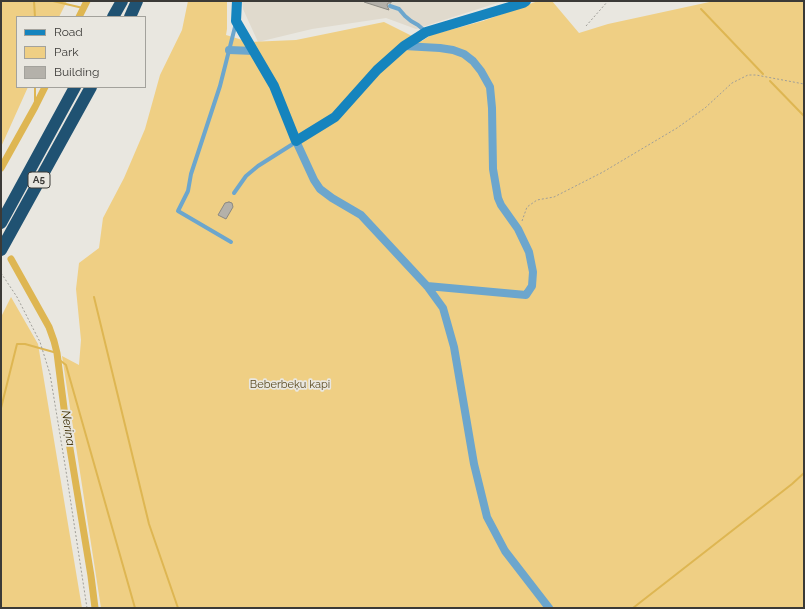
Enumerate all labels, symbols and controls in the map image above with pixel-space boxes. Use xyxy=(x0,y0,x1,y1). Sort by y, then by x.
legend xyxy=(16,16,146,88)
text: Road xyxy=(54,25,83,39)
text: Park xyxy=(54,45,79,59)
text: Building xyxy=(54,65,100,79)
road number: A5 xyxy=(28,172,50,188)
park label: Beberbeķu kapi xyxy=(250,378,330,392)
water label: Neriņa xyxy=(58,409,78,447)

